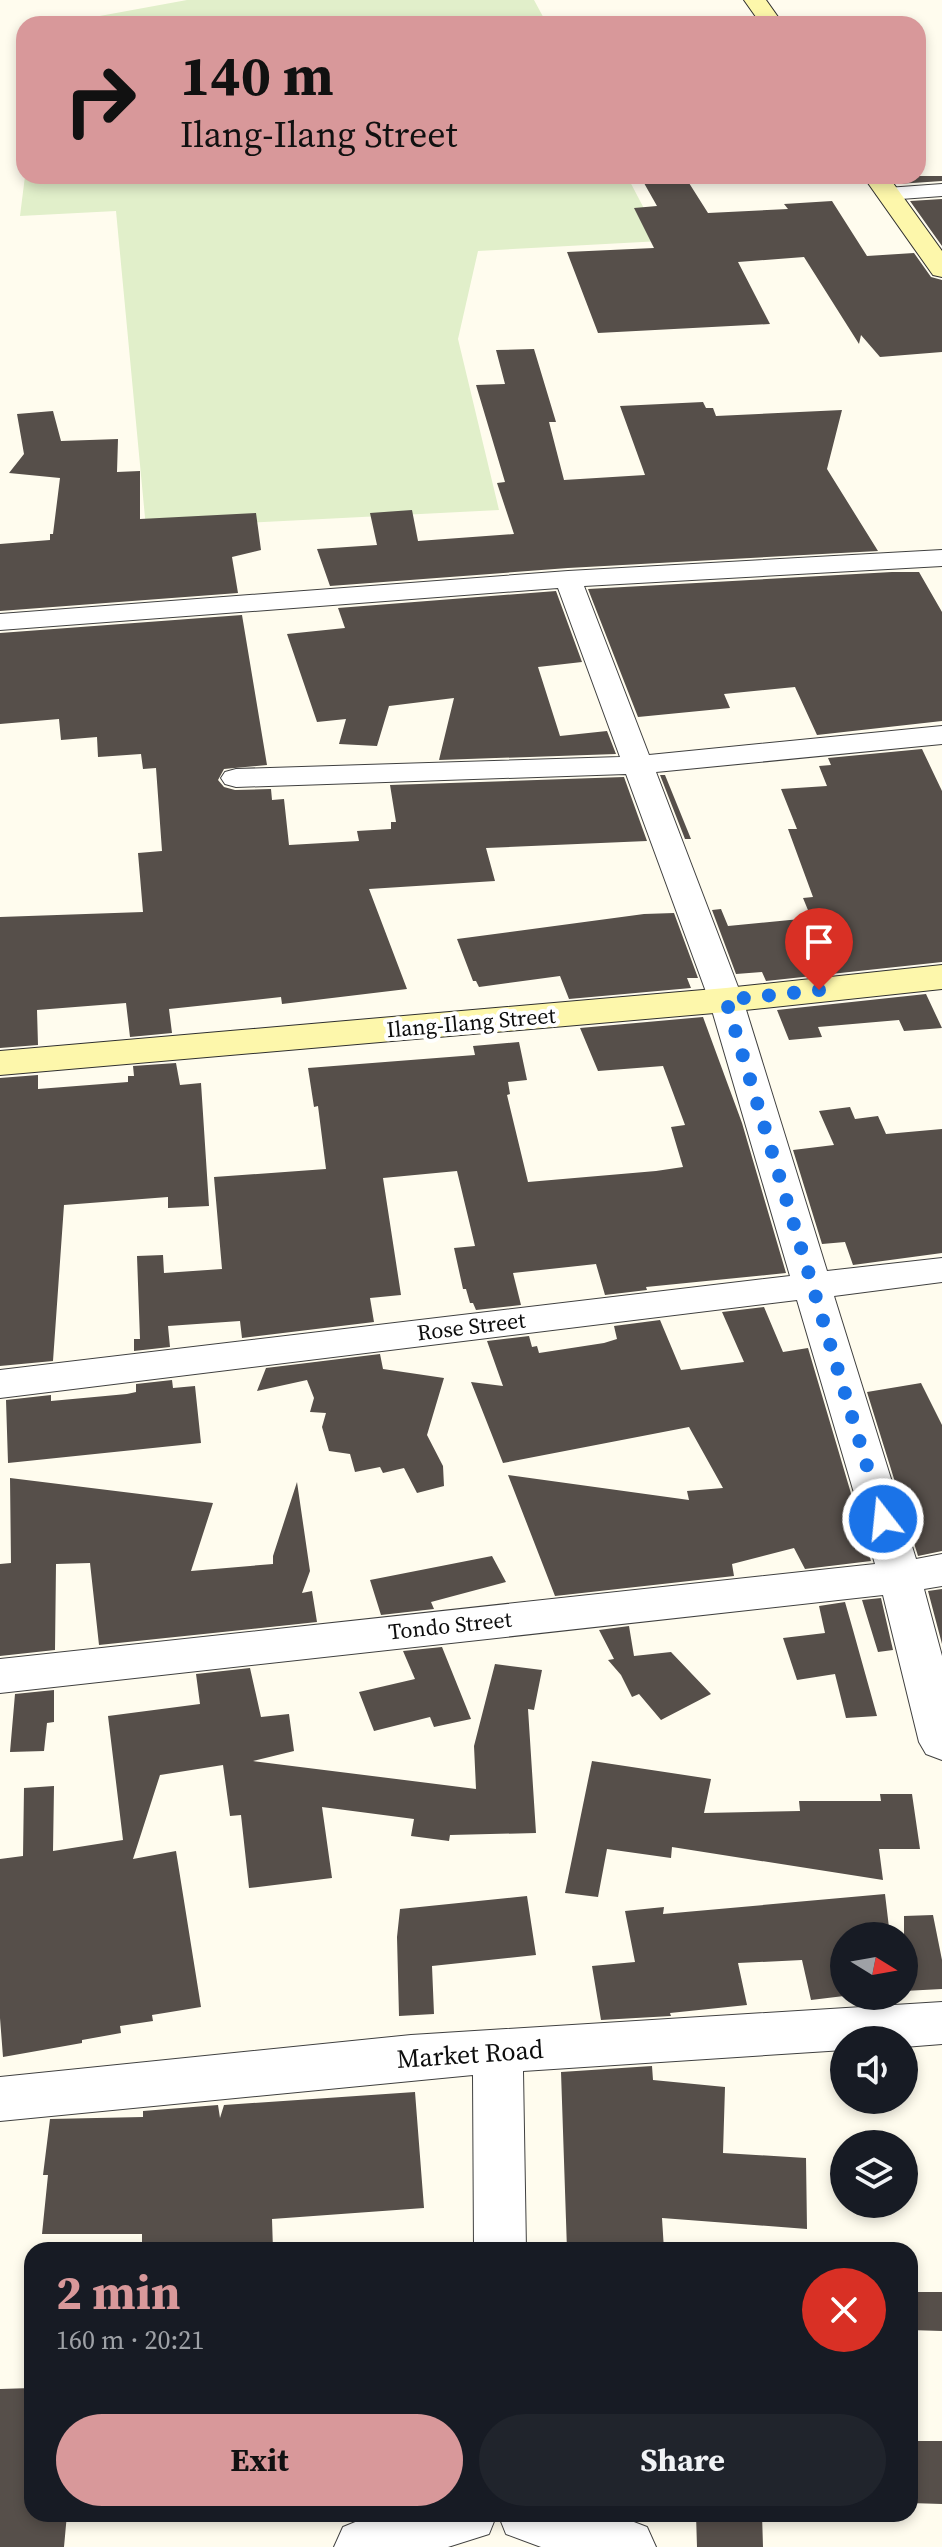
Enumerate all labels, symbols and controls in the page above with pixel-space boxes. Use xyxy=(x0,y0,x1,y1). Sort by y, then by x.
text: 140 m xyxy=(180,37,334,114)
icon: right xyxy=(48,48,152,152)
text: Ilang-Ilang Street xyxy=(180,110,457,159)
pin xyxy=(785,908,853,990)
icon: arrive xyxy=(797,920,841,964)
street label: Ilang-Ilang Street xyxy=(385,1000,558,1044)
street label: Rose Street xyxy=(415,1304,528,1348)
position arrow xyxy=(841,1477,925,1561)
street label: Tondo Street xyxy=(387,1604,514,1646)
north arrow xyxy=(830,1922,918,2010)
map controls xyxy=(830,1922,918,2218)
button: sound xyxy=(830,2026,918,2114)
street label: Market Road xyxy=(395,2031,545,2077)
button: layers xyxy=(830,2130,918,2218)
text: 2 min xyxy=(56,2259,181,2325)
button: close xyxy=(802,2268,886,2352)
text: 160 m · 20:21 xyxy=(56,2322,204,2358)
button: Exit xyxy=(56,2414,463,2506)
button: Share xyxy=(479,2414,886,2506)

